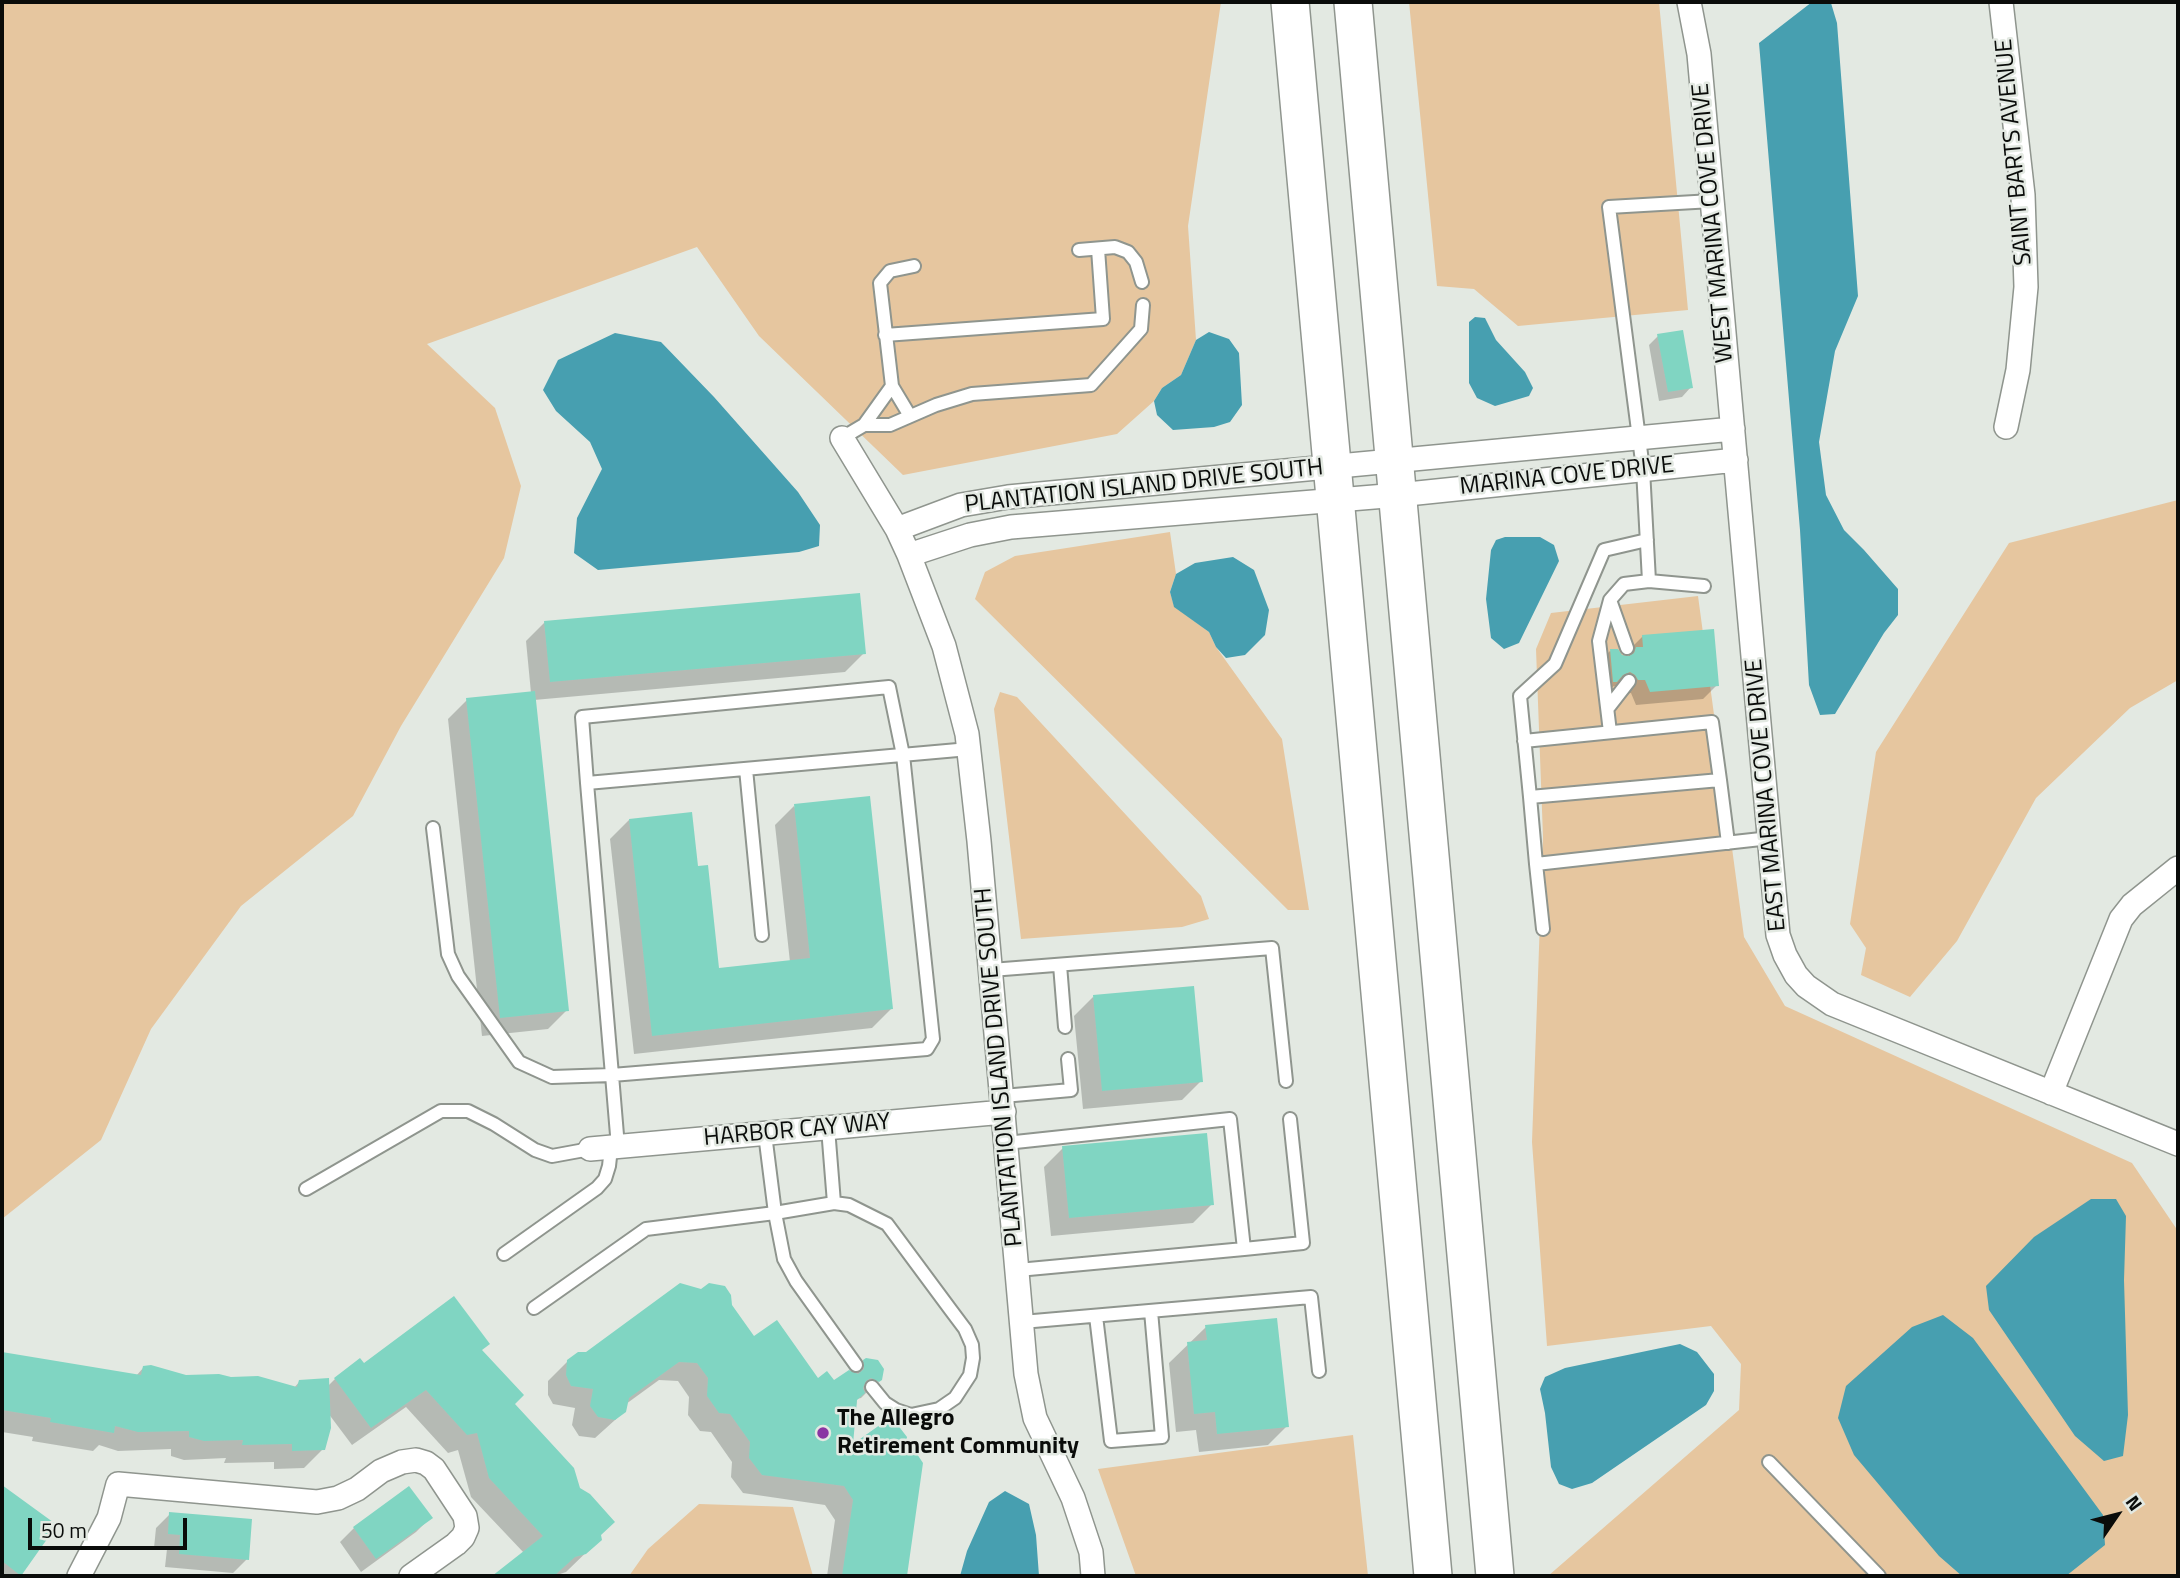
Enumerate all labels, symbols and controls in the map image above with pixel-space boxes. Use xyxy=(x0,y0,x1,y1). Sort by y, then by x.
street label: SAINT BARTS AVENUE xyxy=(1991,38,2039,266)
street label: WEST MARINA COVE DRIVE xyxy=(1687,82,1741,364)
street label: MARINA COVE DRIVE xyxy=(1458,451,1676,503)
street label: PLANTATION ISLAND DRIVE SOUTH xyxy=(963,454,1325,520)
street label: EAST MARINA COVE DRIVE xyxy=(1741,657,1793,933)
street label: PLANTATION ISLAND DRIVE SOUTH xyxy=(970,886,1030,1248)
street label: HARBOR CAY WAY xyxy=(703,1108,891,1154)
place label: The Allegro Retirement Community xyxy=(837,1405,1079,1461)
marker: The Allegro Retirement Community xyxy=(815,1425,831,1441)
north arrow xyxy=(2082,1480,2152,1550)
text: N xyxy=(2119,1489,2150,1516)
scale bar xyxy=(32,1504,191,1548)
text: 50 m xyxy=(41,1514,87,1546)

